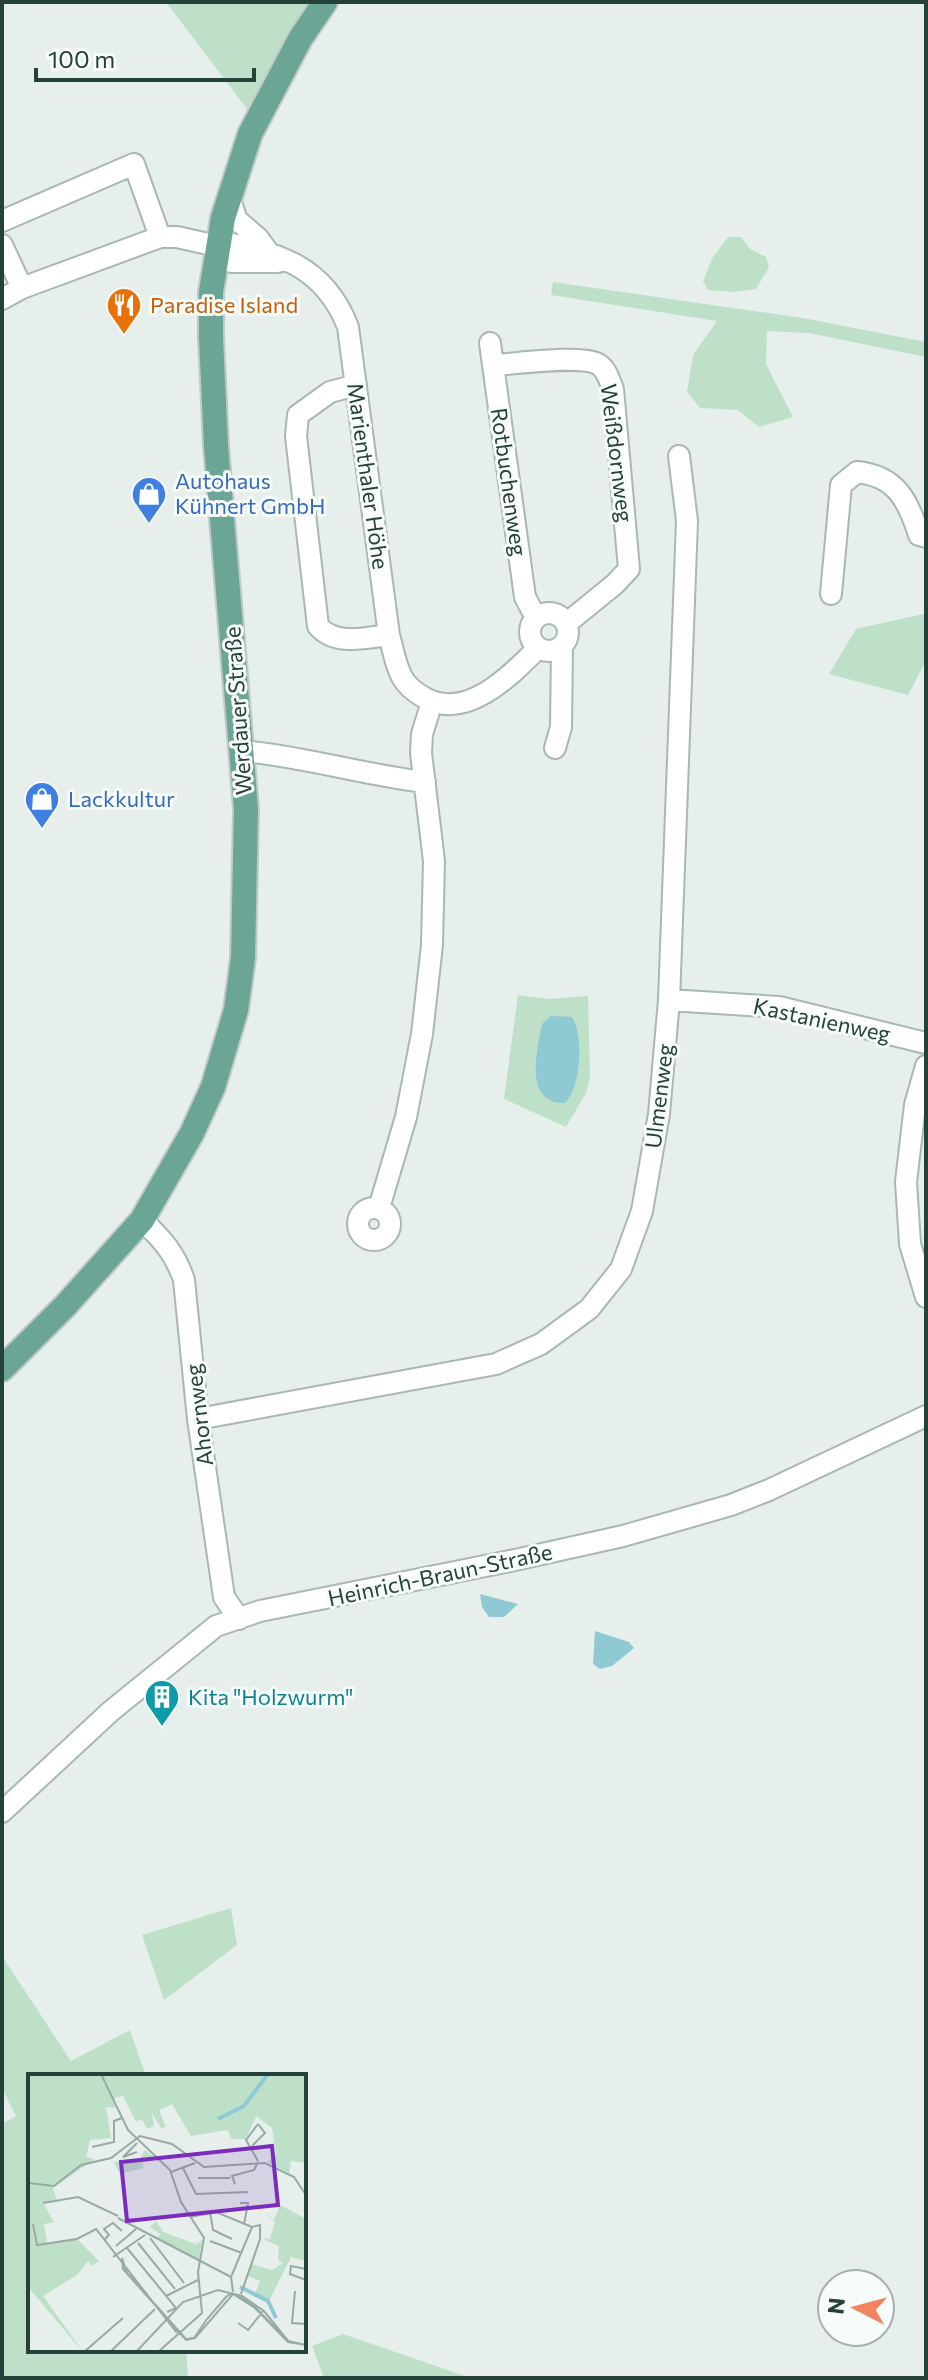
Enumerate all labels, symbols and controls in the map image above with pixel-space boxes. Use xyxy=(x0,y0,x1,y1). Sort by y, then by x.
scale bar xyxy=(36,32,254,82)
text: 100 m xyxy=(48,44,115,73)
restaurant icon: Paradise Island xyxy=(105,286,143,336)
place label: Paradise Island xyxy=(150,291,298,318)
street label: Marienthaler Höhe xyxy=(342,381,395,571)
street label: Weißdornweg xyxy=(596,382,639,524)
street label: Rotbuchenweg xyxy=(486,406,533,558)
place label: Autohaus Kühnert GmbH xyxy=(175,467,325,519)
shop icon: Autohaus Kühnert GmbH xyxy=(130,475,168,525)
street label: Werdauer Straße xyxy=(218,626,257,796)
shop icon: Lackkultur xyxy=(23,780,61,830)
place label: Lackkultur xyxy=(68,785,175,812)
street label: Kastanienweg xyxy=(751,992,893,1047)
street label: Ulmenweg xyxy=(639,1042,678,1150)
street label: Ahornweg xyxy=(179,1362,218,1468)
street label: Heinrich-Braun-Straße xyxy=(325,1538,555,1611)
building icon: Kita "Holzwurm" xyxy=(143,1678,181,1728)
place label: Kita "Holzwurm" xyxy=(188,1683,354,1710)
inset map xyxy=(28,2074,306,2352)
north arrow xyxy=(816,2268,896,2348)
text: N xyxy=(821,2296,850,2315)

